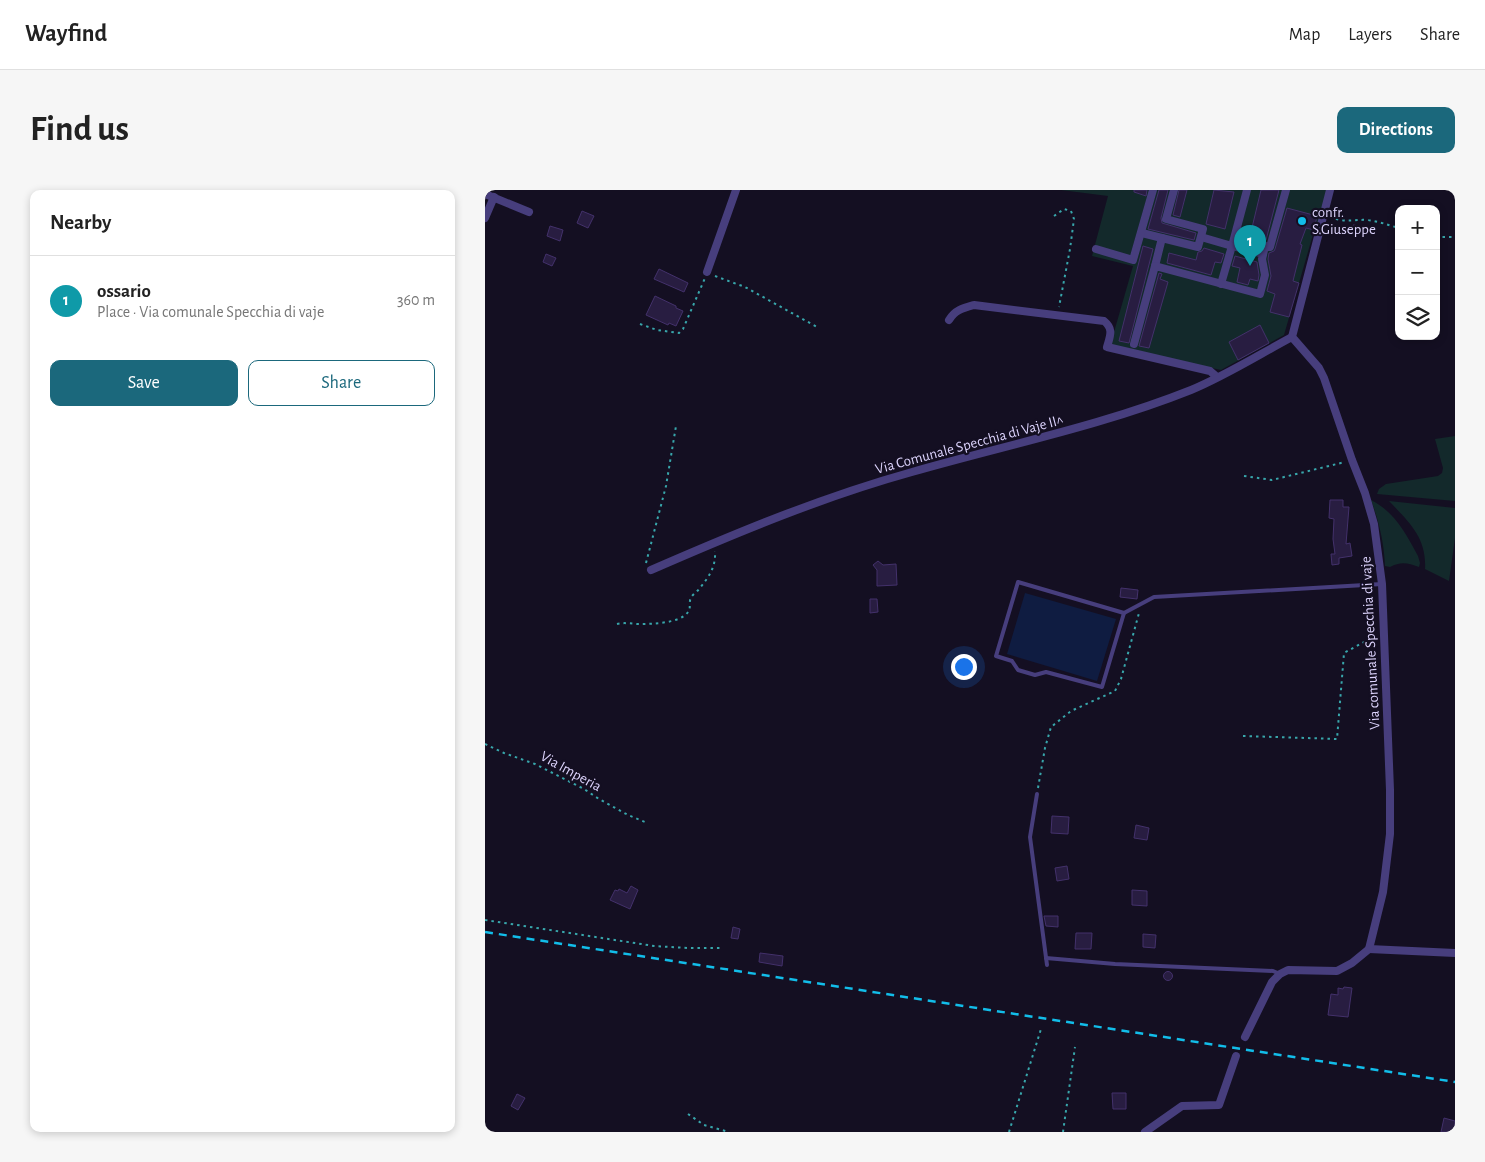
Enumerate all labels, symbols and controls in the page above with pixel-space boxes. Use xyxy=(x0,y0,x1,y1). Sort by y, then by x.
text: Wayfind xyxy=(25,22,107,46)
text: Map xyxy=(1289,26,1320,44)
text: Layers xyxy=(1348,26,1392,44)
text: Share xyxy=(1420,26,1460,44)
button: Directions xyxy=(1337,107,1455,153)
text: Find us xyxy=(30,112,129,147)
place label: confr. S.Giuseppe xyxy=(1312,205,1376,237)
map controls xyxy=(1395,205,1440,340)
button: + xyxy=(1395,205,1440,250)
text: Nearby xyxy=(50,212,111,233)
marker: confr. S.Giuseppe xyxy=(1296,215,1308,227)
pin: 1 xyxy=(1234,225,1266,266)
button: − xyxy=(1395,250,1440,295)
text: ossario xyxy=(97,282,151,301)
text: 1 xyxy=(63,292,69,308)
text: 360 m xyxy=(397,292,435,308)
button: layers xyxy=(1395,295,1440,340)
text: Place · Via comunale Specchia di vaje xyxy=(97,304,324,320)
button: Save xyxy=(50,360,238,406)
button: Share xyxy=(248,360,435,406)
street label: Via Comunale Specchia di Vaje II^ xyxy=(874,412,1065,477)
street label: Via comunale Specchia di vaje xyxy=(1358,556,1383,730)
your location xyxy=(951,654,977,680)
street label: Via Imperia xyxy=(538,749,604,794)

